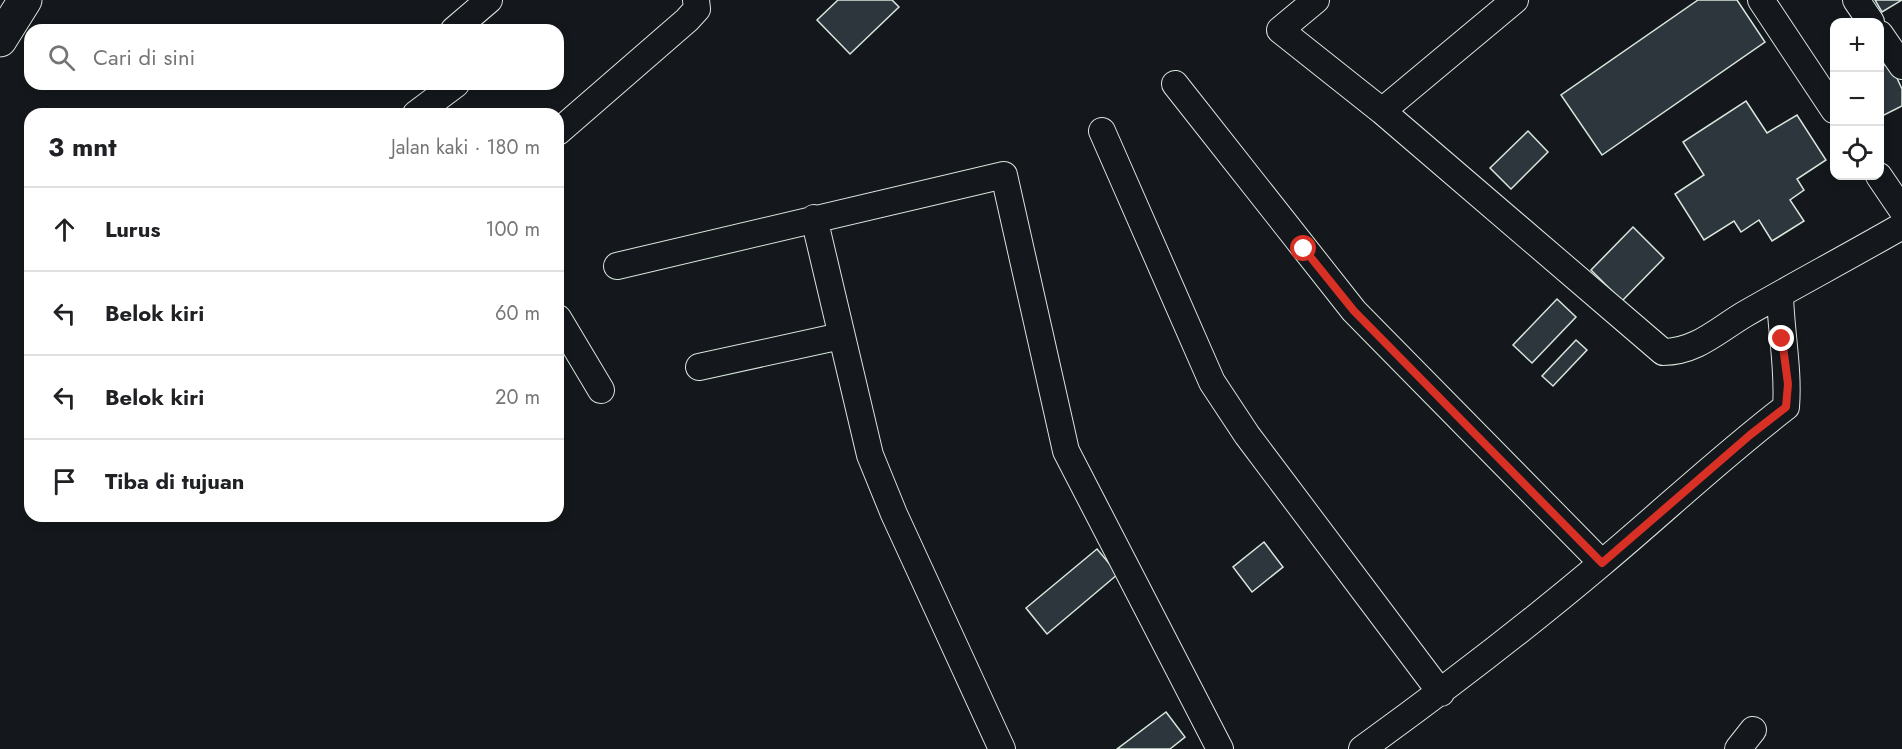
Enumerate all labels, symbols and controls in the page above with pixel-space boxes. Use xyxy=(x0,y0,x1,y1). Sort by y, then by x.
map controls xyxy=(1830,18,1884,180)
button: + xyxy=(1830,18,1884,72)
search box xyxy=(24,24,564,90)
icon: search xyxy=(45,41,78,74)
text: Cari di sini xyxy=(93,41,195,73)
button: − xyxy=(1830,72,1884,126)
button: locate xyxy=(1830,126,1884,180)
text: 3 mnt xyxy=(48,128,116,166)
text: Jalan kaki · 180 m xyxy=(391,133,540,162)
icon: ahead xyxy=(48,213,81,246)
text: Lurus xyxy=(105,213,161,245)
text: 100 m xyxy=(485,215,540,244)
route start xyxy=(1290,235,1316,261)
icon: left xyxy=(48,297,81,330)
text: Belok kiri xyxy=(105,297,204,329)
text: 60 m xyxy=(495,299,540,328)
route end xyxy=(1768,325,1794,351)
icon: left xyxy=(48,381,81,414)
text: Belok kiri xyxy=(105,381,204,413)
text: 20 m xyxy=(495,383,540,412)
icon: arrive xyxy=(48,465,81,498)
text: Tiba di tujuan xyxy=(105,465,244,497)

